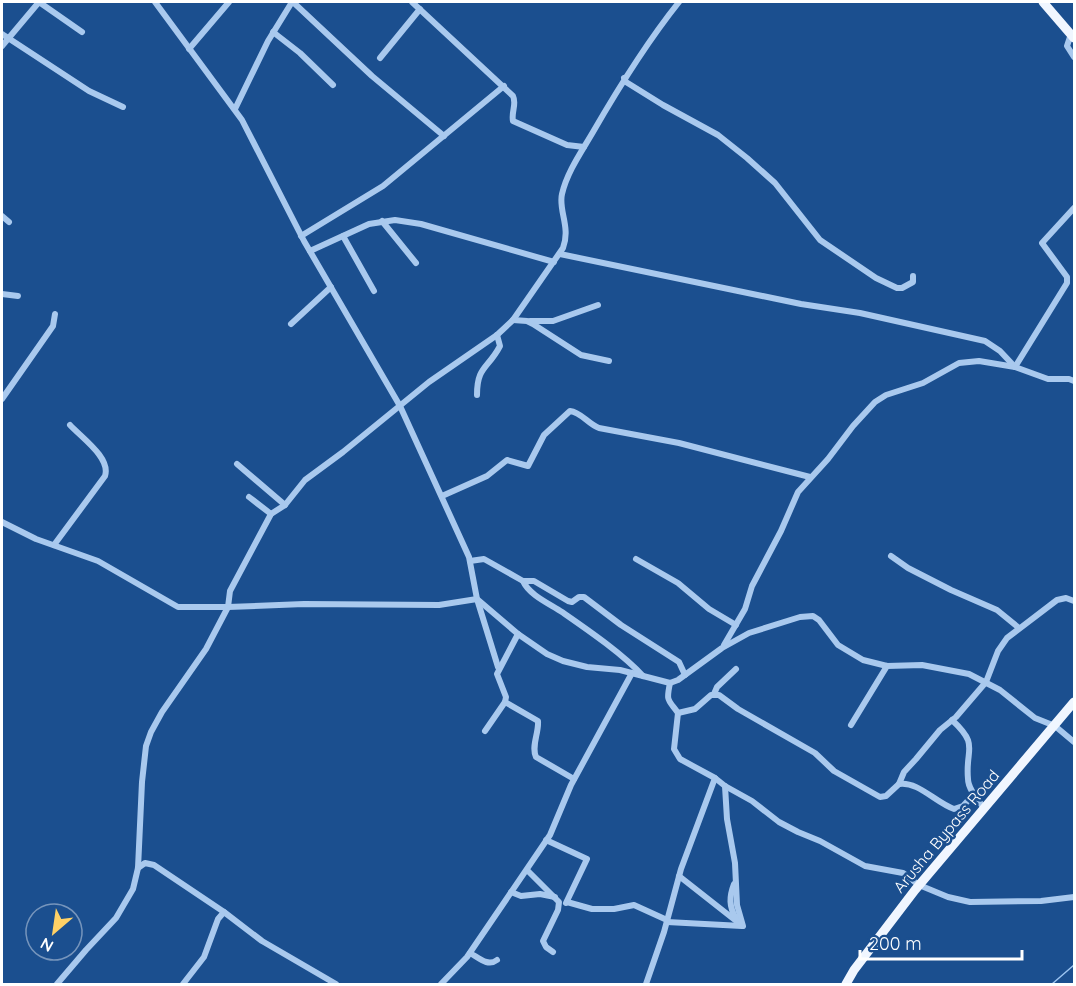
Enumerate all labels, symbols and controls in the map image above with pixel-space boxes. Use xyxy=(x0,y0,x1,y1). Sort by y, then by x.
street label: Arusha Bypass Road xyxy=(889,765,1003,897)
north arrow xyxy=(24,902,84,962)
scale bar xyxy=(860,923,1022,961)
text: 200 m xyxy=(869,932,922,955)
text: N xyxy=(37,934,57,957)

